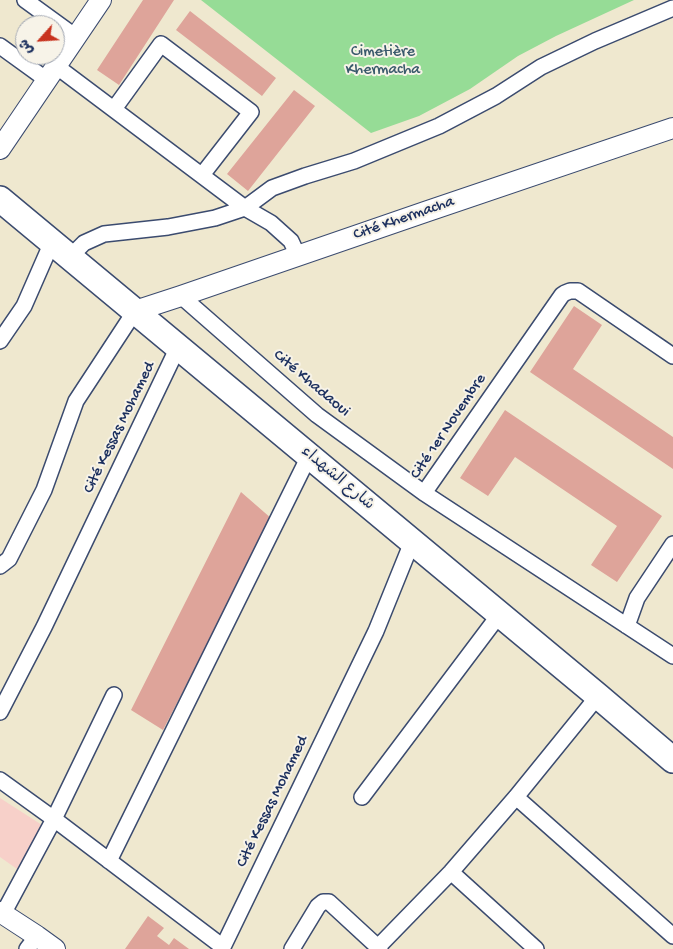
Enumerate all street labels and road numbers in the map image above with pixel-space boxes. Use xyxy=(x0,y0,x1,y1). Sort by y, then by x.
street label: Cité Khermacha xyxy=(351,193,457,245)
street label: Cité Khadaoui xyxy=(269,346,353,422)
street label: Cité Kessas Mohamed xyxy=(80,359,160,497)
street label: Cité 1er Novembre xyxy=(407,371,491,483)
street label: شارع الشهداء xyxy=(296,443,378,515)
street label: Cité Kessas Mohamed xyxy=(233,733,313,871)

